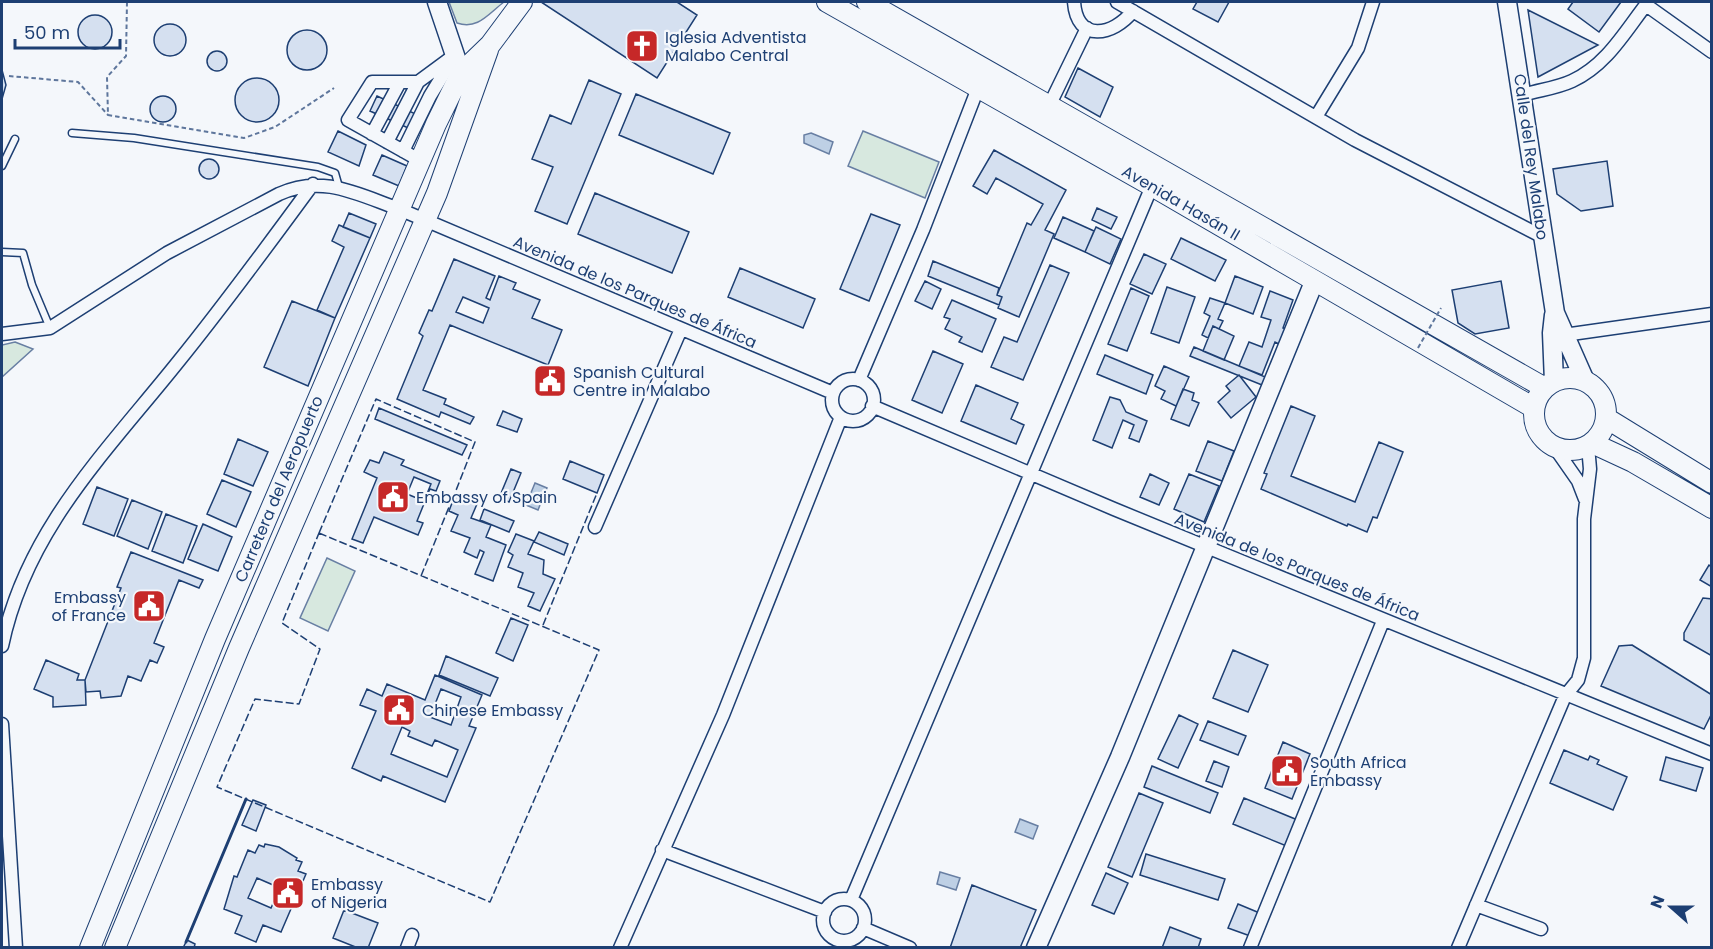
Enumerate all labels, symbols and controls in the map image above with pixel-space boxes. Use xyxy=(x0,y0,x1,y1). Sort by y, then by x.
scale bar xyxy=(15,12,120,50)
text: 50 m xyxy=(24,20,70,45)
place label: Iglesia Adventista Malabo Central xyxy=(665,26,806,67)
church icon: Iglesia Adventista Malabo Central xyxy=(624,28,660,64)
street label: Calle del Rey Malabo xyxy=(1508,72,1554,242)
street label: Avenida Hasán II xyxy=(1118,160,1244,246)
street label: Avenida de los Parques de África xyxy=(510,230,760,354)
place label: Spanish Cultural Centre in Malabo xyxy=(573,361,710,402)
public building icon: Spanish Cultural Centre in Malabo xyxy=(532,363,568,399)
street label: Carretera del Aeropuerto xyxy=(229,392,329,586)
public building icon: Embassy of Spain xyxy=(375,479,411,515)
place label: Embassy of Spain xyxy=(416,486,557,509)
street label: Avenida de los Parques de África xyxy=(1171,507,1423,627)
place label: Embassy of France xyxy=(52,586,126,627)
public building icon: Embassy of France xyxy=(131,588,167,624)
public building icon: Chinese Embassy xyxy=(381,692,417,728)
place label: Chinese Embassy xyxy=(422,699,563,722)
place label: South Africa Embassy xyxy=(1310,751,1407,792)
public building icon: South Africa Embassy xyxy=(1269,753,1305,789)
place label: Embassy of Nigeria xyxy=(311,873,387,914)
public building icon: Embassy of Nigeria xyxy=(270,875,306,911)
north arrow xyxy=(1641,877,1701,937)
text: N xyxy=(1645,892,1670,912)

